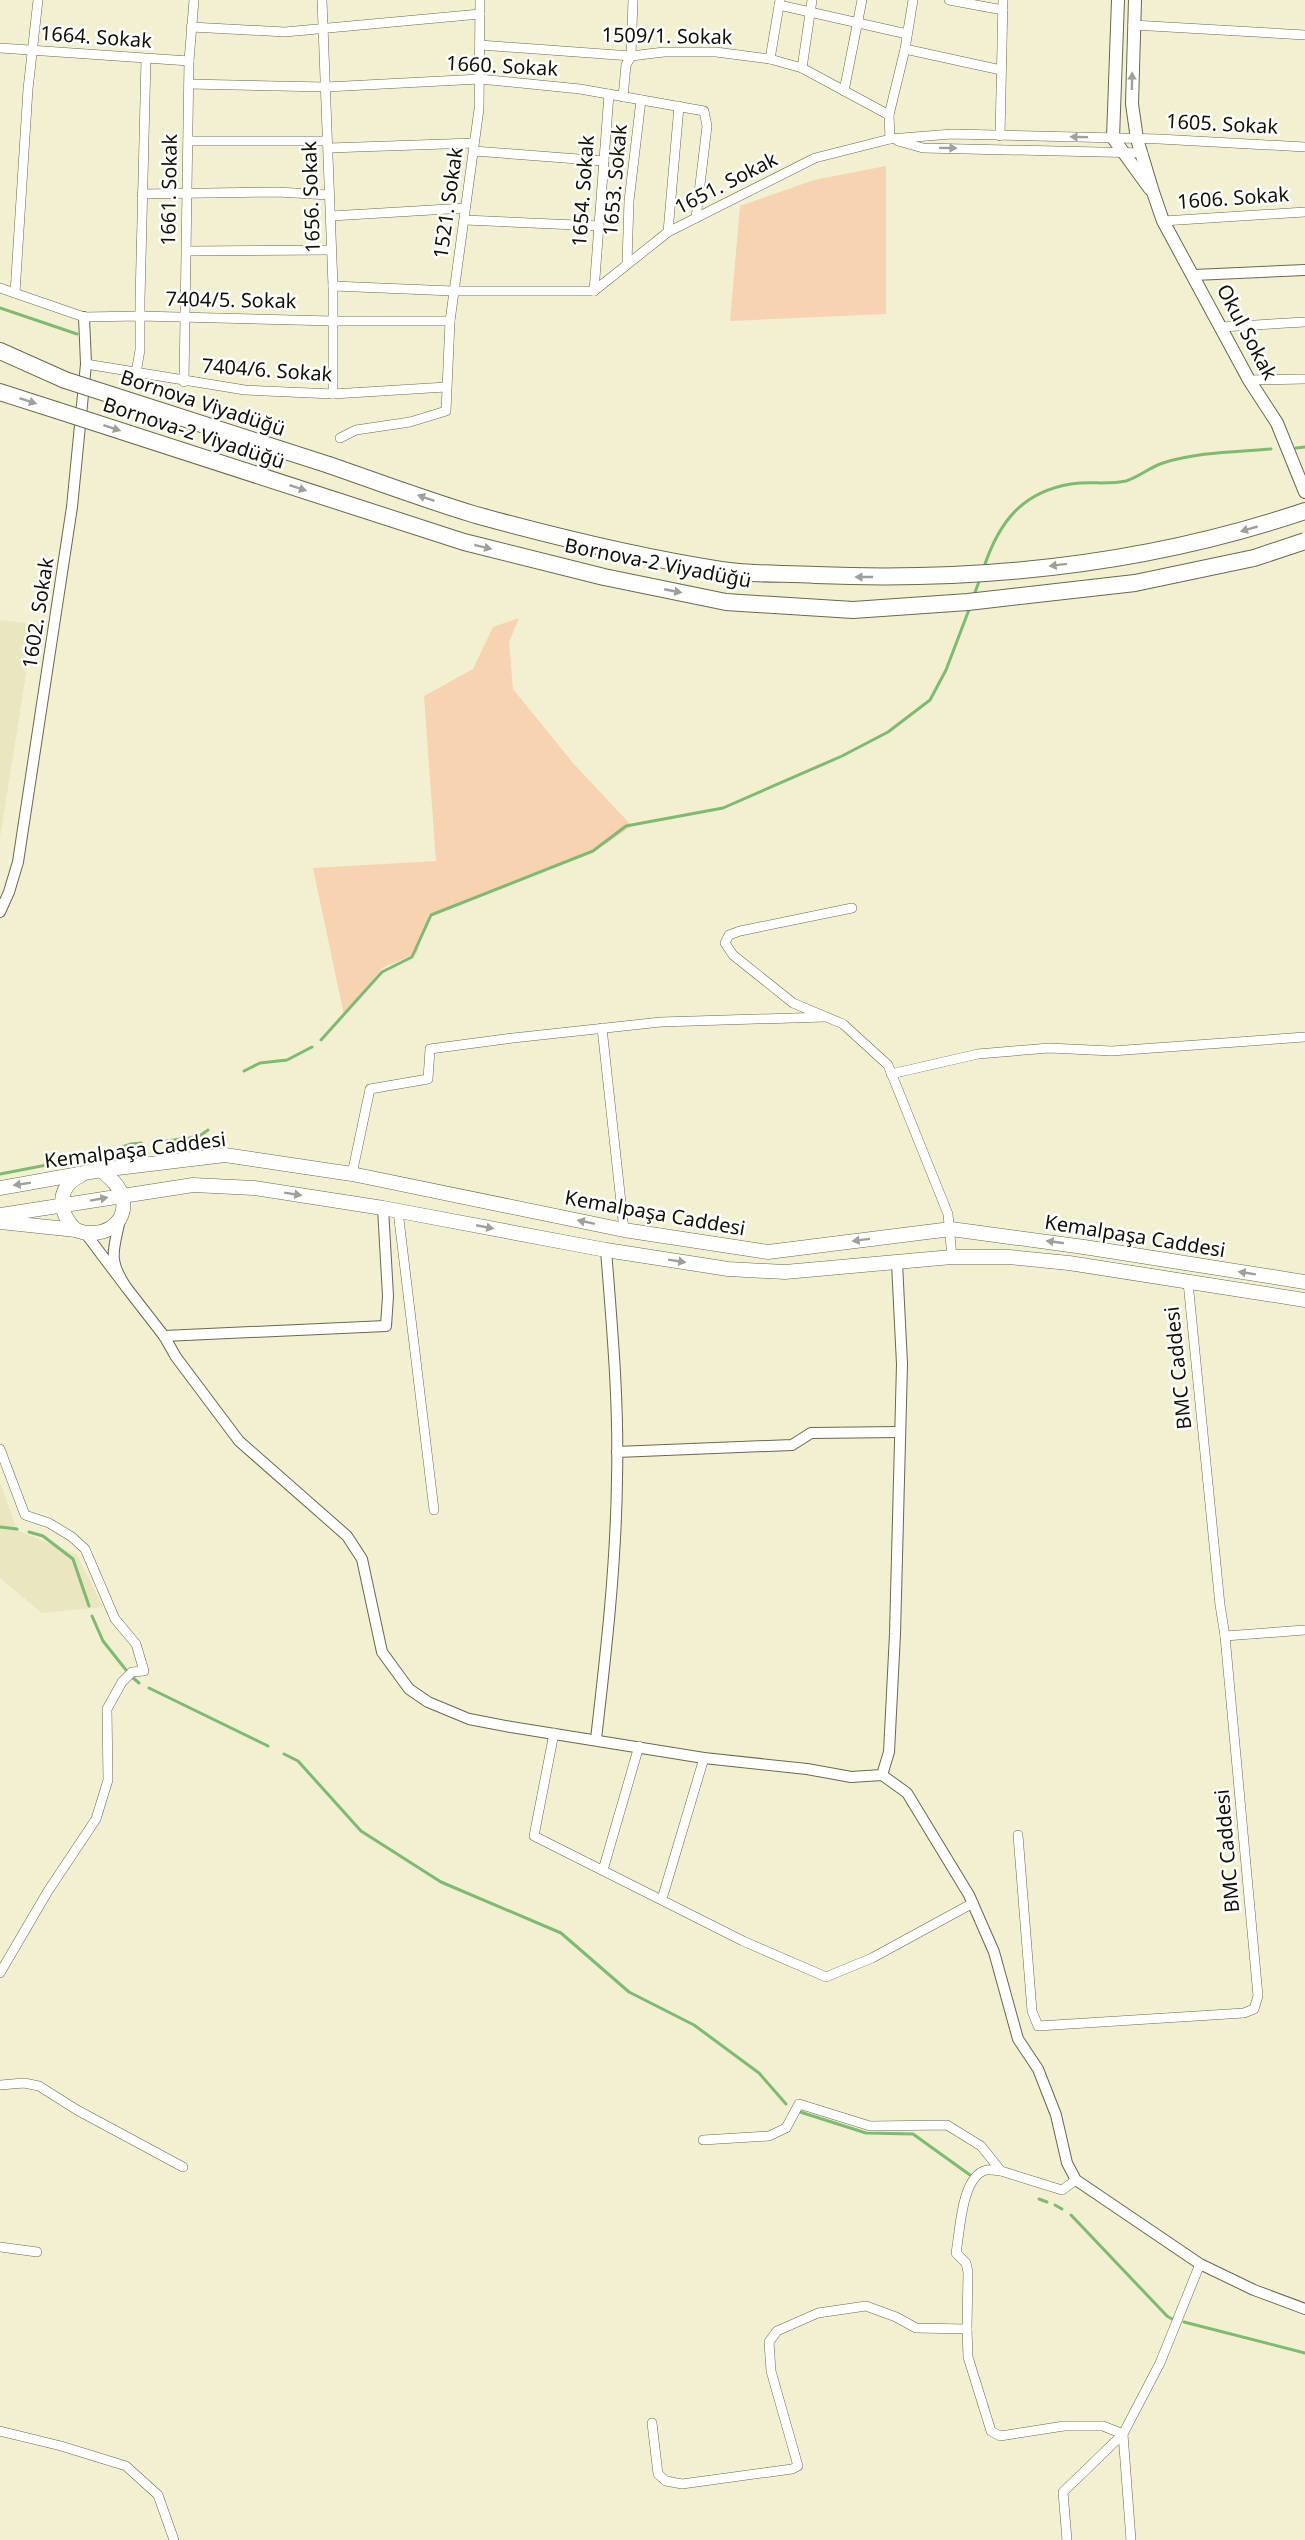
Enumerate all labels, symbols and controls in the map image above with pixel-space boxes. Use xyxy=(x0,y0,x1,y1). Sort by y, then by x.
street label: 1664. Sokak xyxy=(39,19,153,54)
street label: 1509/1. Sokak xyxy=(601,21,733,50)
street label: 1660. Sokak xyxy=(445,49,559,82)
one-way arrow xyxy=(1128,72,1137,91)
street label: 1605. Sokak xyxy=(1165,107,1279,140)
street label: 1653. Sokak xyxy=(596,123,633,237)
one-way arrow xyxy=(1069,132,1088,142)
street label: 1661. Sokak xyxy=(154,133,183,246)
street label: 1654. Sokak xyxy=(565,134,600,248)
street label: 1656. Sokak xyxy=(295,140,326,253)
one-way arrow xyxy=(938,143,957,153)
street label: 1521. Sokak xyxy=(426,145,469,260)
street label: 1651. Sokak xyxy=(670,145,782,220)
street label: 1606. Sokak xyxy=(1176,180,1290,215)
street label: Okul Sokak xyxy=(1211,279,1284,385)
street label: 7404/5. Sokak xyxy=(165,285,297,314)
street label: 7404/6. Sokak xyxy=(201,351,334,388)
street label: Bornova Viyadüğü xyxy=(117,363,289,442)
street label: Bornova-2 Viyadüğü xyxy=(100,390,289,475)
one-way arrow xyxy=(19,397,37,406)
one-way arrow xyxy=(103,424,121,433)
one-way arrow xyxy=(289,484,307,493)
one-way arrow xyxy=(417,493,435,502)
one-way arrow xyxy=(1240,525,1258,534)
street label: Bornova-2 Viyadüğü xyxy=(562,531,754,594)
one-way arrow xyxy=(474,543,493,553)
street label: 1602. Sokak xyxy=(15,555,60,670)
one-way arrow xyxy=(1049,560,1068,570)
one-way arrow xyxy=(854,572,873,581)
one-way arrow xyxy=(664,587,683,596)
street label: Kemalpaşa Caddesi xyxy=(43,1125,227,1174)
one-way arrow xyxy=(12,1180,31,1189)
street label: Kemalpaşa Caddesi xyxy=(563,1183,747,1242)
one-way arrow xyxy=(283,1189,302,1198)
one-way arrow xyxy=(90,1194,109,1203)
street label: Kemalpaşa Caddesi xyxy=(1043,1208,1227,1263)
one-way arrow xyxy=(576,1217,595,1226)
one-way arrow xyxy=(475,1223,494,1232)
one-way arrow xyxy=(852,1236,871,1245)
one-way arrow xyxy=(1045,1238,1064,1247)
one-way arrow xyxy=(667,1257,686,1266)
one-way arrow xyxy=(1238,1268,1257,1277)
street label: BMC Caddesi xyxy=(1158,1305,1197,1431)
street label: BMC Caddesi xyxy=(1208,1788,1245,1914)

